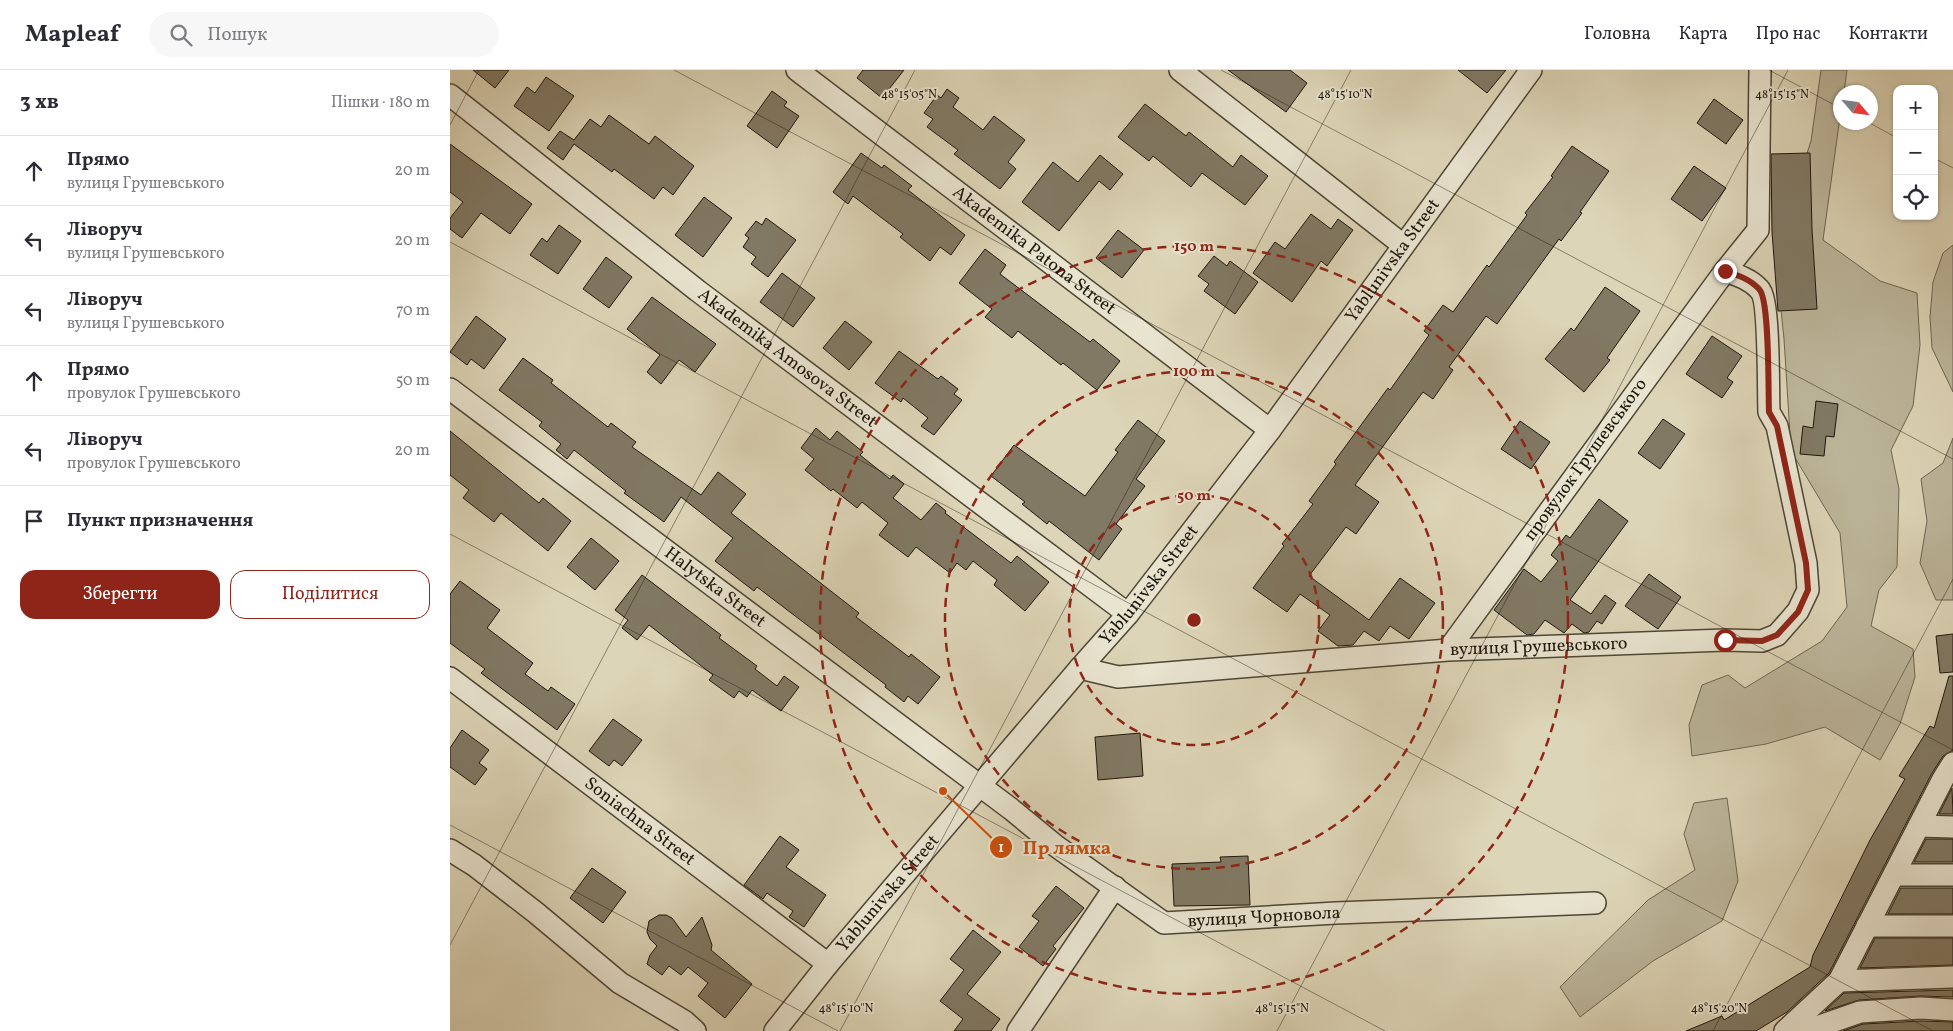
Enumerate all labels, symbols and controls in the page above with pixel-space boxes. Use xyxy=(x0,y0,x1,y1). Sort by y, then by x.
search box xyxy=(149,12,499,57)
text: Mapleaf xyxy=(25,18,119,52)
icon: search xyxy=(167,21,195,49)
text: Пошук xyxy=(207,22,268,48)
text: Головна xyxy=(1584,22,1651,47)
text: Карта xyxy=(1679,22,1728,47)
text: Про нас xyxy=(1756,22,1821,47)
text: Контакти xyxy=(1849,22,1928,47)
north arrow xyxy=(1833,85,1878,130)
map controls xyxy=(1893,85,1938,220)
button: + xyxy=(1893,85,1938,130)
text: 48°15'05"N xyxy=(881,87,937,103)
text: 48°15'10"N xyxy=(1318,87,1373,103)
text: 48°15'15"N xyxy=(1755,87,1809,103)
text: 3 хв xyxy=(20,88,59,117)
text: Пішки · 180 m xyxy=(331,92,430,114)
button: − xyxy=(1893,130,1938,175)
text: Прямо xyxy=(67,147,129,173)
icon: ahead xyxy=(20,157,48,185)
text: 20 m xyxy=(395,160,430,182)
text: вулиця Грушевського xyxy=(67,173,225,195)
button: locate xyxy=(1893,175,1938,220)
street label: Akademika Patona Street xyxy=(947,180,1121,321)
street label: Yablunivska Street xyxy=(1339,194,1446,328)
text: Ліворуч xyxy=(67,217,142,243)
icon: left xyxy=(20,227,48,255)
text: 20 m xyxy=(395,230,430,252)
text: 150 m xyxy=(1174,237,1214,258)
text: вулиця Грушевського xyxy=(67,243,225,265)
route end xyxy=(1714,260,1737,283)
street label: Akademika Amosova Street xyxy=(693,283,882,434)
text: Ліворуч xyxy=(67,287,142,313)
icon: left xyxy=(20,297,48,325)
text: 70 m xyxy=(396,300,430,322)
text: вулиця Грушевського xyxy=(67,313,225,335)
text: Прямо xyxy=(67,357,129,383)
text: 100 m xyxy=(1173,362,1216,383)
icon: ahead xyxy=(20,367,48,395)
text: 50 m xyxy=(396,370,430,392)
street label: провулок Грушевського xyxy=(1518,374,1654,546)
text: провулок Грушевського xyxy=(67,383,241,405)
text: Ліворуч xyxy=(67,427,142,453)
icon: left xyxy=(20,437,48,465)
text: 20 m xyxy=(395,440,430,462)
text: провулок Грушевського xyxy=(67,453,241,475)
text: 50 m xyxy=(1177,486,1211,507)
icon: arrive xyxy=(20,507,48,535)
text: Пункт призначення xyxy=(67,508,253,534)
street label: Yablunivska Street xyxy=(1093,520,1205,651)
street label: Halytska Street xyxy=(659,541,771,634)
button: Зберегти xyxy=(20,570,220,619)
button: Поділитися xyxy=(230,570,430,619)
centre of rings xyxy=(1185,611,1203,629)
route start xyxy=(1714,629,1737,652)
street label: вулиця Грушевського xyxy=(1450,631,1628,662)
street label: Soniachna Street xyxy=(579,771,701,872)
street label: Yablunivska Street xyxy=(831,829,945,958)
callout: Пр лямка xyxy=(988,830,1122,864)
text: Пр лямка xyxy=(1023,836,1111,862)
text: 1 xyxy=(998,838,1004,859)
street label: вулиця Чорновола xyxy=(1187,900,1341,934)
text: 48°15'10"N xyxy=(819,1001,874,1017)
text: 48°15'15"N xyxy=(1255,1001,1309,1017)
text: 48°15'20"N xyxy=(1691,1001,1747,1017)

